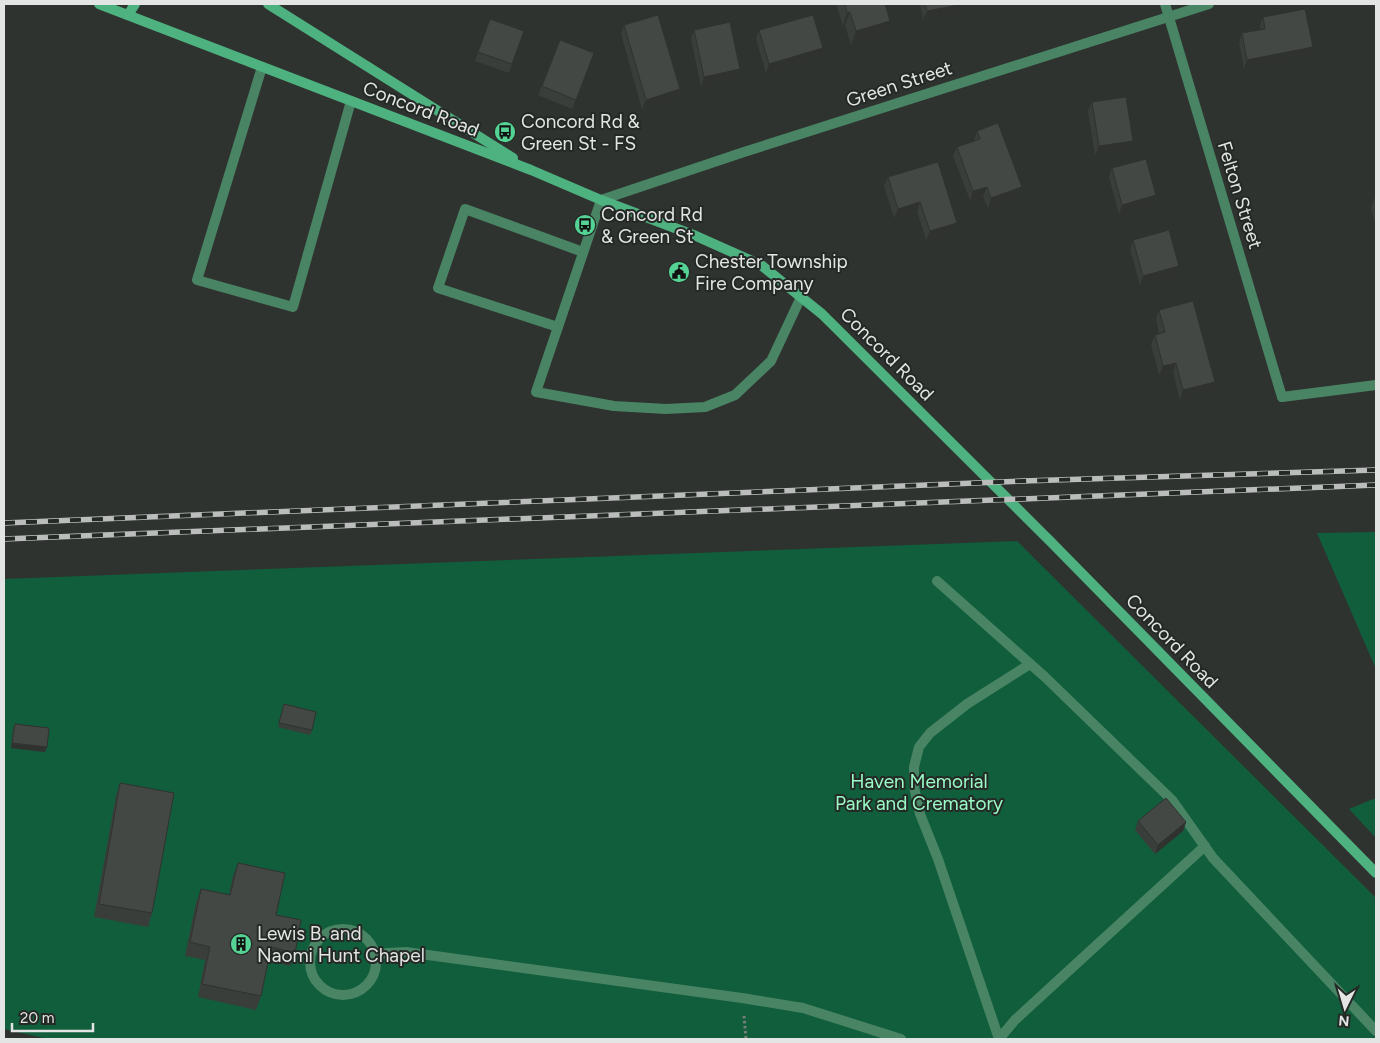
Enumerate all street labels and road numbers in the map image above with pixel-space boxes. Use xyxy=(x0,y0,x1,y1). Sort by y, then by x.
street label: Green Street xyxy=(843,56,955,112)
street label: Concord Road xyxy=(360,76,482,142)
street label: Felton Street xyxy=(1213,138,1267,252)
street label: Concord Road xyxy=(836,303,938,405)
street label: Concord Road xyxy=(1121,589,1223,693)

